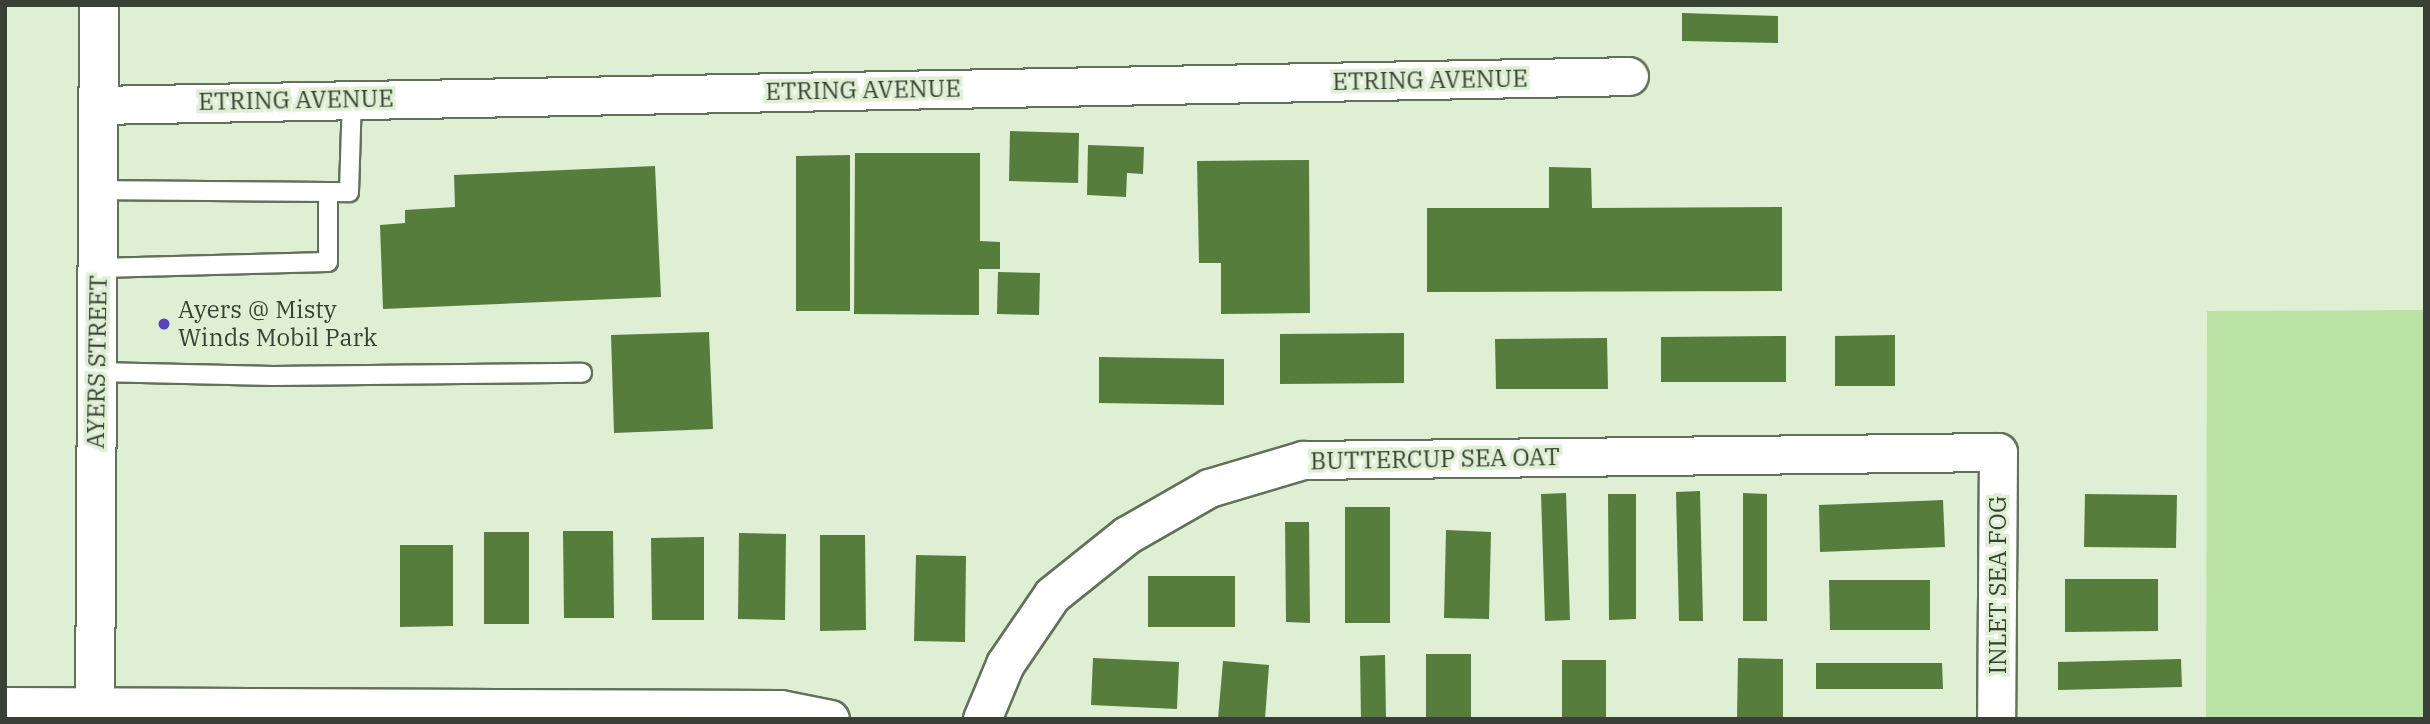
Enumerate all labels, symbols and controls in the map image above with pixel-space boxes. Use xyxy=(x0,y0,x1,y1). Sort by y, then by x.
street label: ETRING AVENUE xyxy=(1332,64,1528,96)
street label: ETRING AVENUE xyxy=(765,74,961,106)
street label: ETRING AVENUE xyxy=(198,84,394,116)
street label: AYERS STREET xyxy=(81,275,113,449)
place label: Ayers @ Misty Winds Mobil Park xyxy=(178,296,377,352)
marker: Ayers @ Misty Winds Mobil Park xyxy=(156,316,172,332)
street label: BUTTERCUP SEA OAT xyxy=(1310,442,1560,476)
street label: INLET SEA FOG xyxy=(1984,496,2012,674)

